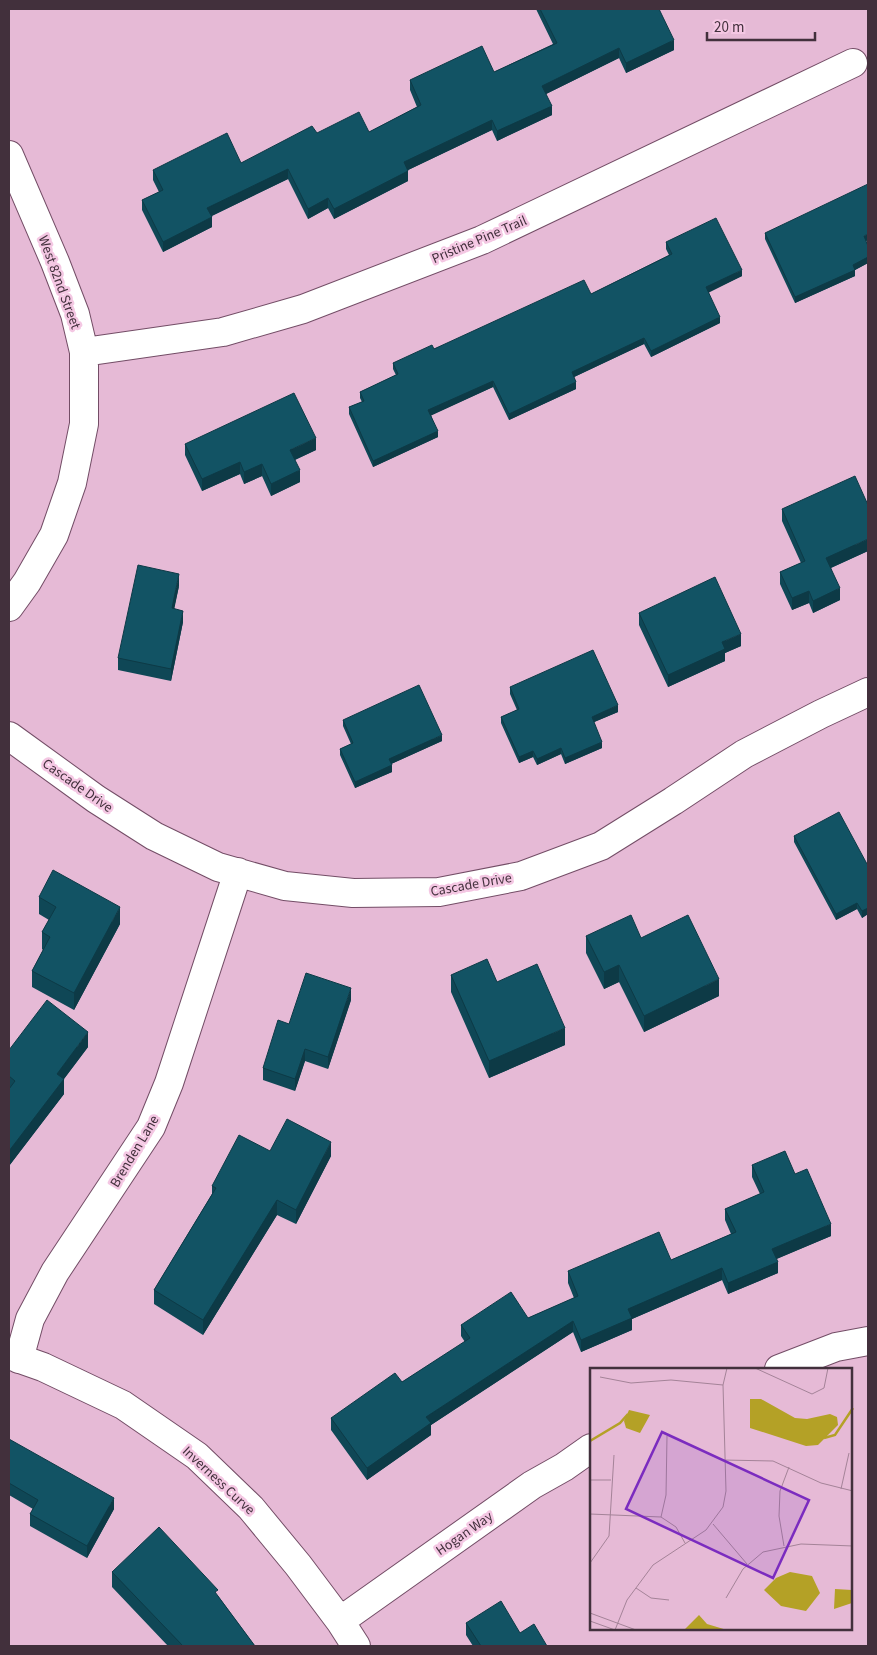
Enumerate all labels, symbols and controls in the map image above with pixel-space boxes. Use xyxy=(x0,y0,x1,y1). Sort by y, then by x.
scale bar xyxy=(707,10,814,42)
text: 20 m xyxy=(714,17,744,38)
street label: Pristine Pine Trail xyxy=(429,211,530,269)
street label: West 82nd Street xyxy=(33,233,85,332)
street label: Cascade Drive xyxy=(38,754,117,818)
street label: Cascade Drive xyxy=(429,868,513,902)
street label: Brenden Lane xyxy=(105,1112,164,1191)
inset map xyxy=(590,1368,852,1630)
street label: Inverness Curve xyxy=(178,1442,259,1520)
street label: Hogan Way xyxy=(432,1507,497,1561)

